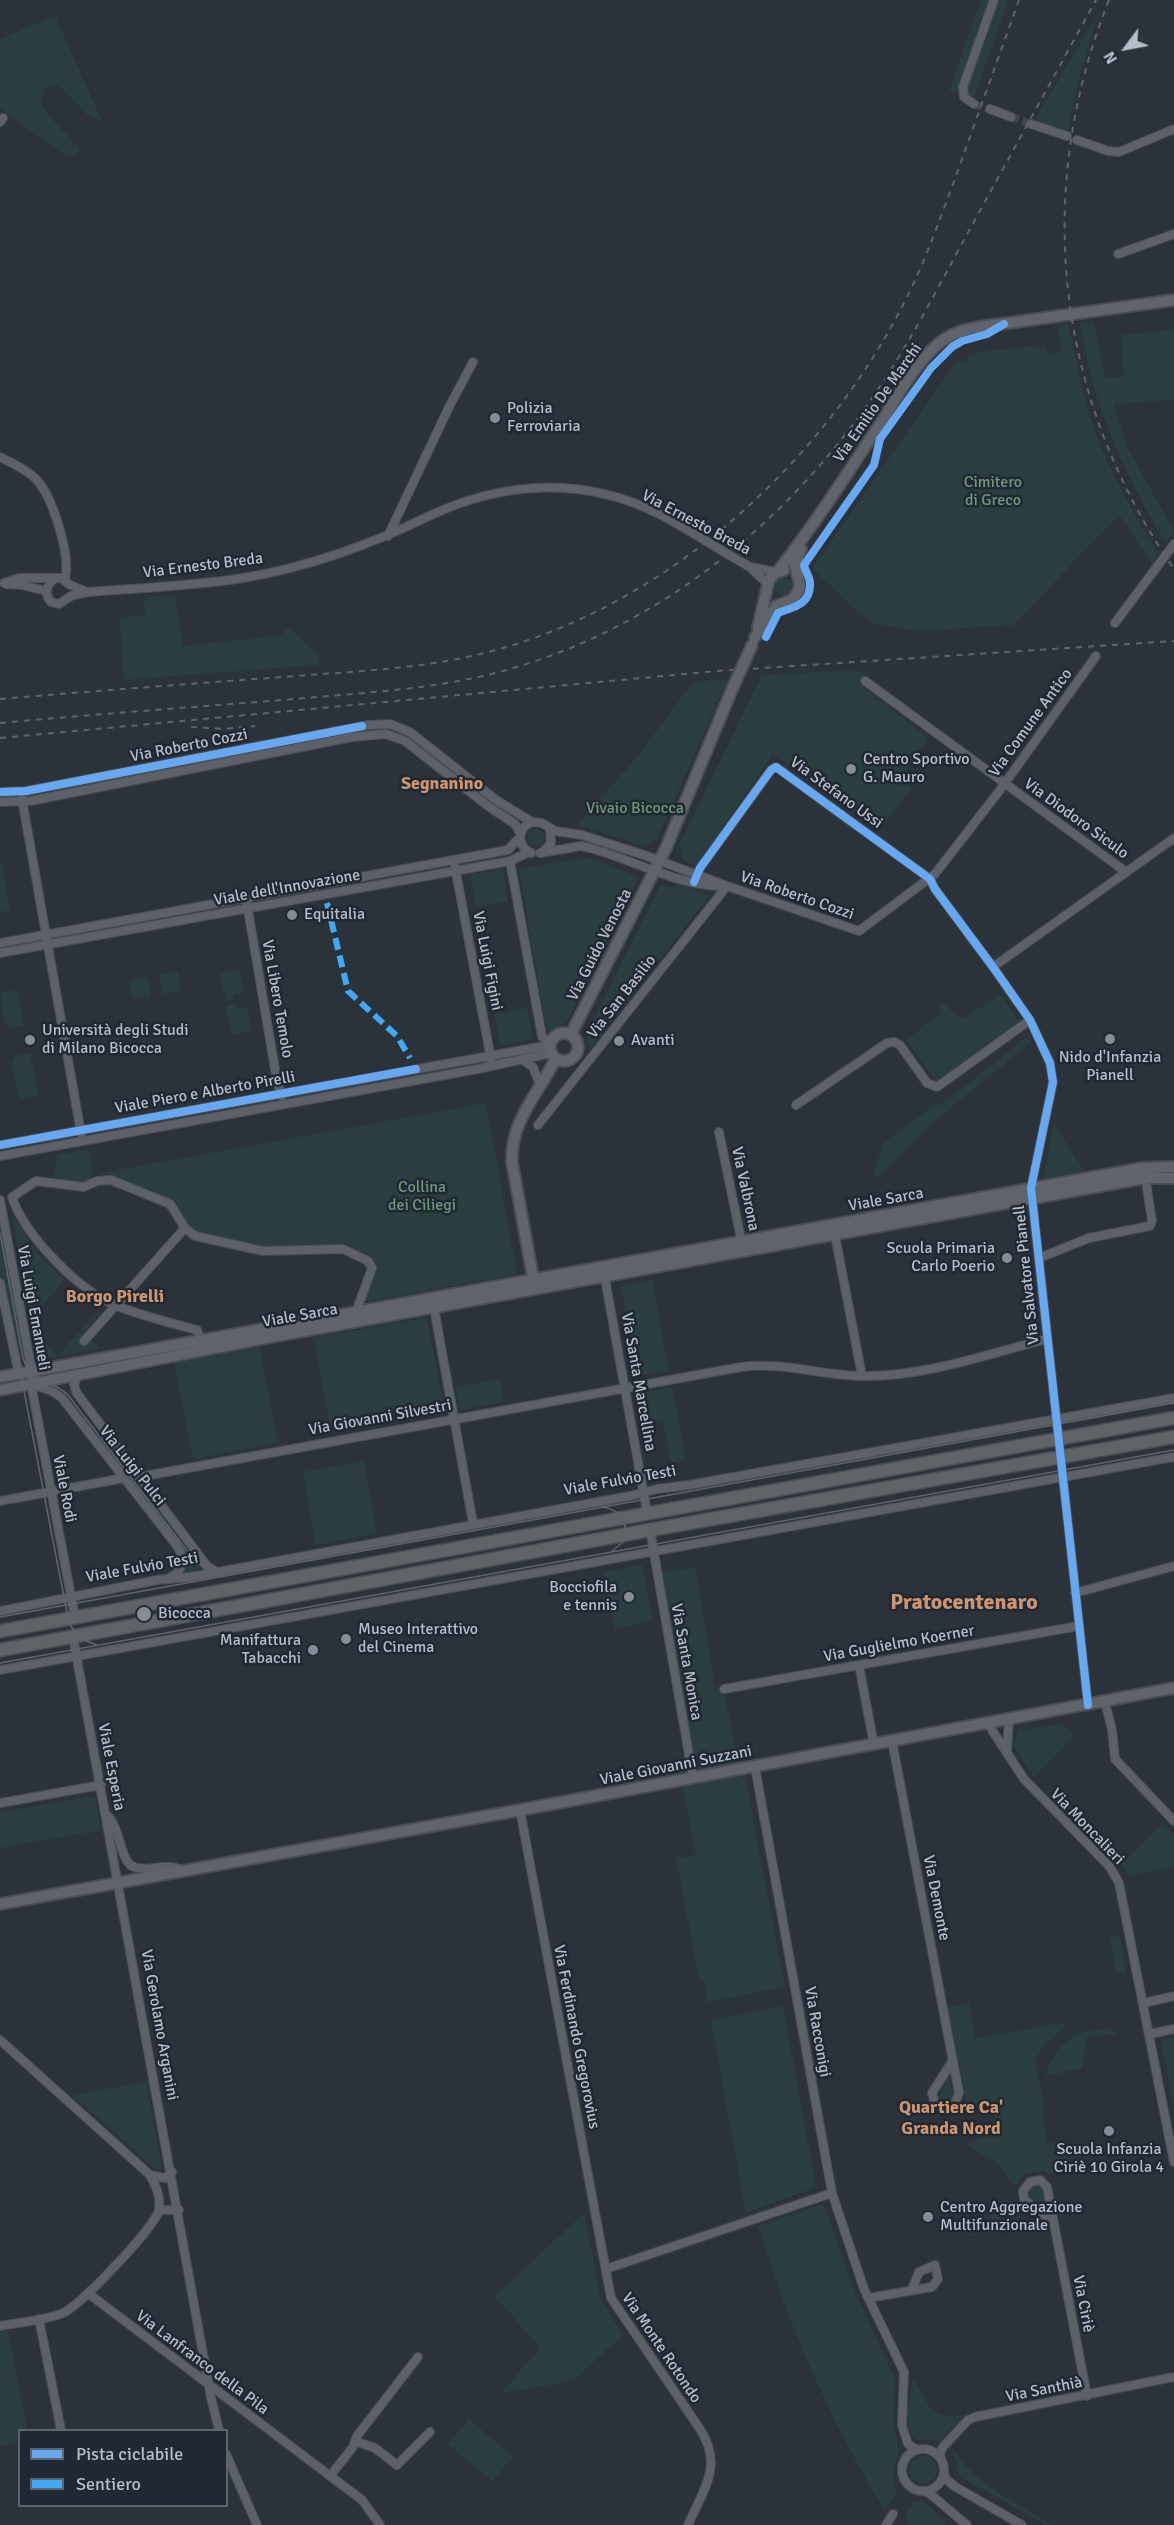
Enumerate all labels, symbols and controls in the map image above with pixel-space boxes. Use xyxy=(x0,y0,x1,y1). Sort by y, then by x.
north arrow xyxy=(1096,18,1156,78)
text: N xyxy=(1099,48,1122,68)
street label: Via Emilio De Marchi xyxy=(830,340,926,466)
place label: Polizia Ferroviaria xyxy=(507,399,581,437)
marker: Polizia Ferroviaria xyxy=(488,411,502,425)
park label: Cimitero di Greco xyxy=(964,473,1022,511)
street label: Via Ernesto Breda xyxy=(638,486,754,560)
street label: Via Ernesto Breda xyxy=(142,549,264,583)
street label: Via Comune Antico xyxy=(985,665,1077,781)
street label: Via Roberto Cozzi xyxy=(129,725,249,767)
place label: Centro Sportivo G. Mauro xyxy=(863,750,969,788)
street label: Via Stefano Ussi xyxy=(786,753,886,833)
marker: Centro Sportivo G. Mauro xyxy=(844,762,858,776)
district label: Segnanino xyxy=(401,773,483,795)
street label: Via Diodoro Siculo xyxy=(1020,775,1132,863)
park label: Vivaio Bicocca xyxy=(586,799,684,819)
street label: Viale dell'Innovazione xyxy=(212,866,362,910)
street label: Via Roberto Cozzi xyxy=(738,868,856,924)
street label: Via Guido Venosta xyxy=(564,886,636,1004)
place label: Equitalia xyxy=(304,905,365,925)
marker: Equitalia xyxy=(285,908,299,922)
street label: Via Luigi Figini xyxy=(468,910,506,1012)
street label: Via Libero Temolo xyxy=(257,938,297,1060)
street label: Via San Basilio xyxy=(583,951,661,1043)
place label: Università degli Studi di Milano Bicocca xyxy=(42,1021,189,1059)
place label: Avanti xyxy=(631,1031,675,1051)
marker: Nido d'Infanzia Pianell xyxy=(1103,1032,1117,1046)
marker: Università degli Studi di Milano Bicocca xyxy=(23,1033,37,1047)
marker: Avanti xyxy=(612,1034,626,1048)
place label: Nido d'Infanzia Pianell xyxy=(1059,1048,1161,1086)
street label: Viale Piero e Alberto Pirelli xyxy=(113,1068,297,1118)
street label: Via Valbrona xyxy=(727,1145,763,1233)
park label: Collina dei Ciliegi xyxy=(388,1178,456,1216)
street label: Viale Sarca xyxy=(847,1184,925,1216)
street label: Via Salvatore Pianell xyxy=(1010,1204,1044,1346)
place label: Scuola Primaria Carlo Poerio xyxy=(886,1239,995,1277)
street label: Via Luigi Emanueli xyxy=(13,1244,53,1372)
marker: Scuola Primaria Carlo Poerio xyxy=(1000,1251,1014,1265)
district label: Borgo Pirelli xyxy=(66,1286,164,1308)
street label: Viale Sarca xyxy=(261,1300,339,1332)
street label: Via Santa Marcellina xyxy=(616,1311,660,1453)
street label: Via Giovanni Silvestri xyxy=(307,1396,453,1440)
street label: Via Luigi Pulci xyxy=(95,1422,169,1510)
street label: Viale Rodi xyxy=(48,1454,80,1524)
street label: Viale Fulvio Testi xyxy=(562,1462,678,1500)
street label: Viale Fulvio Testi xyxy=(84,1549,200,1587)
place label: Bocciofila e tennis xyxy=(549,1578,617,1616)
marker: Bocciofila e tennis xyxy=(622,1590,636,1604)
district label: Pratocentenaro xyxy=(890,1590,1038,1616)
street label: Via Santa Monica xyxy=(666,1602,706,1722)
place label: Bicocca xyxy=(158,1604,211,1624)
marker: Bicocca xyxy=(135,1605,153,1623)
place label: Museo Interattivo del Cinema xyxy=(358,1620,478,1658)
street label: Via Guglielmo Koerner xyxy=(822,1621,976,1667)
place label: Manifattura Tabacchi xyxy=(220,1631,301,1669)
marker: Museo Interattivo del Cinema xyxy=(339,1632,353,1646)
marker: Manifattura Tabacchi xyxy=(306,1643,320,1657)
street label: Viale Esperia xyxy=(93,1722,129,1812)
street label: Viale Giovanni Suzzani xyxy=(598,1742,754,1790)
street label: Via Moncalieri xyxy=(1046,1785,1128,1869)
street label: Via Demonte xyxy=(918,1854,954,1942)
street label: Via Ferdinando Gregorovius xyxy=(549,1943,603,2131)
street label: Via Gerolamo Arganini xyxy=(136,1948,182,2102)
street label: Via Racconigi xyxy=(800,1985,834,2079)
district label: Quartiere Ca' Granda Nord xyxy=(899,2097,1003,2140)
marker: Scuola Infanzia Ciriè 10 Girola 4 xyxy=(1102,2124,1116,2138)
place label: Scuola Infanzia Ciriè 10 Girola 4 xyxy=(1054,2140,1164,2178)
place label: Centro Aggregazione Multifunzionale xyxy=(940,2198,1083,2236)
marker: Centro Aggregazione Multifunzionale xyxy=(921,2210,935,2224)
street label: Via Ciriè xyxy=(1068,2274,1098,2334)
street label: Via Monte Rotondo xyxy=(617,2289,705,2407)
street label: Via Lanfranco della Pila xyxy=(132,2307,272,2419)
street label: Via Santhià xyxy=(1004,2373,1084,2407)
legend xyxy=(18,2429,228,2507)
text: Pista ciclabile xyxy=(76,2443,183,2465)
text: Sentiero xyxy=(76,2473,141,2495)

